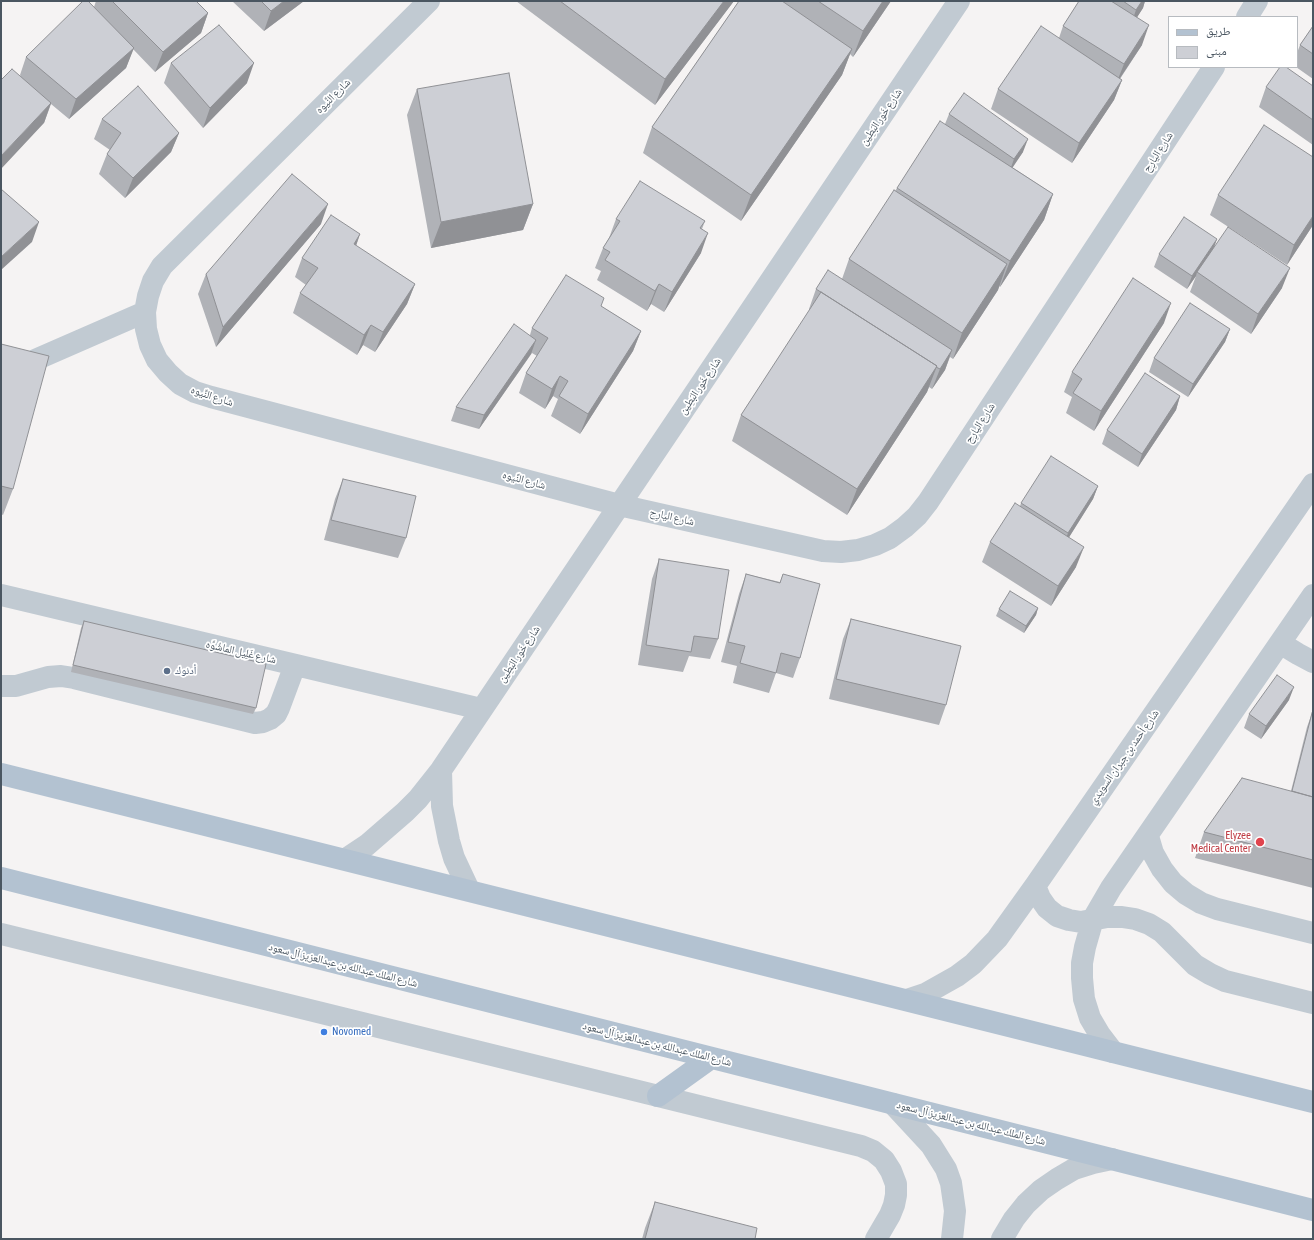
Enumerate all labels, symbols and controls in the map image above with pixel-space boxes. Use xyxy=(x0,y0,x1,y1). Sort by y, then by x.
legend xyxy=(1168,16,1298,68)
text: طريق xyxy=(1206,24,1231,38)
text: مبنى xyxy=(1206,44,1227,58)
street label: شارع النِّيوه xyxy=(313,76,353,116)
street label: شارع خَور البَطِين xyxy=(857,86,905,148)
street label: شارع اليارِح xyxy=(1140,129,1176,175)
street label: شارع خَور البَطِين xyxy=(676,355,724,417)
street label: شارع النِّيوه xyxy=(189,383,235,409)
street label: شارع اليارِح xyxy=(962,400,998,446)
street label: شارع النِّيوه xyxy=(501,468,547,492)
street label: شارع اليارِح xyxy=(648,505,696,529)
street label: شارع خَور البَطِين xyxy=(495,623,543,685)
street label: شارع غَلِيل الماشُوَّه xyxy=(205,637,277,667)
place label: أدنوك xyxy=(175,664,196,678)
marker: أدنوك xyxy=(162,666,172,676)
street label: شارع أحمد بن جبران السويدي xyxy=(1086,707,1162,807)
place label: Elyzee Medical Center xyxy=(1191,829,1251,855)
marker: Elyzee Medical Center xyxy=(1254,836,1266,848)
street label: شارع الملك عبدالله بن عبدالعزيز آل سعود xyxy=(267,940,419,990)
street label: شارع الملك عبدالله بن عبدالعزيز آل سعود xyxy=(581,1019,733,1069)
place label: Novomed xyxy=(332,1025,371,1039)
marker: Novomed xyxy=(319,1027,329,1037)
street label: شارع الملك عبدالله بن عبدالعزيز آل سعود xyxy=(895,1098,1047,1148)

